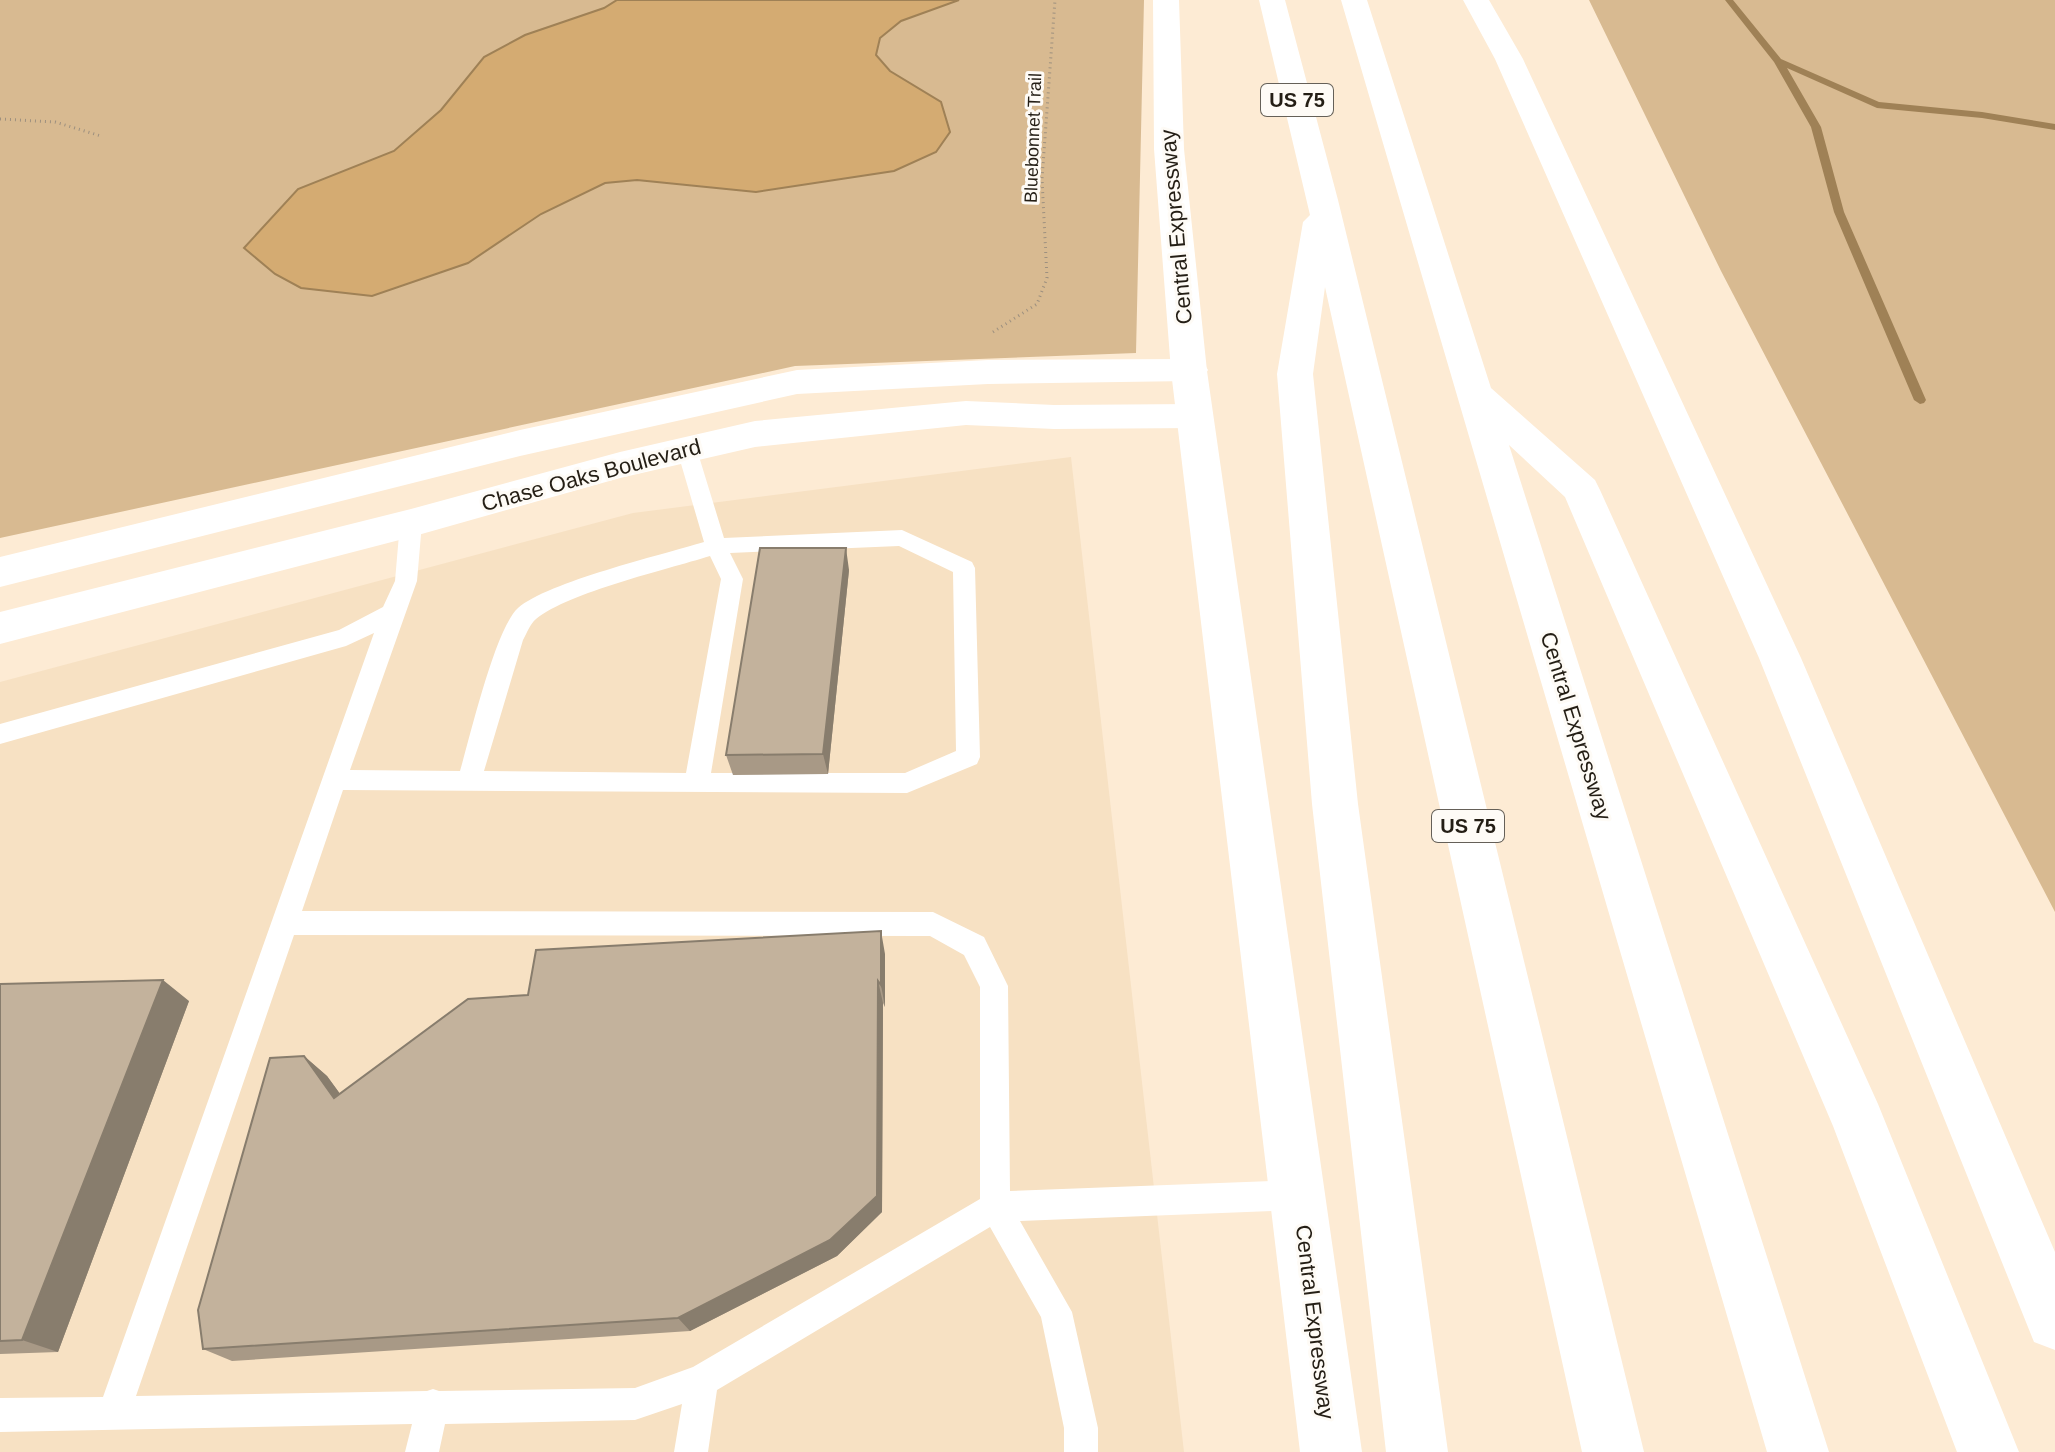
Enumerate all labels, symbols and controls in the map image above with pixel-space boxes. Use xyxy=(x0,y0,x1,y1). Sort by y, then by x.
street label: Bluebonnet Trail xyxy=(1021,73,1045,203)
road number: US 75 xyxy=(1261,84,1333,116)
street label: Central Expressway xyxy=(1155,128,1197,326)
street label: Chase Oaks Boulevard xyxy=(479,434,703,516)
street label: Central Expressway xyxy=(1535,629,1617,823)
road number: US 75 xyxy=(1432,810,1504,842)
street label: Central Expressway xyxy=(1291,1223,1339,1421)

